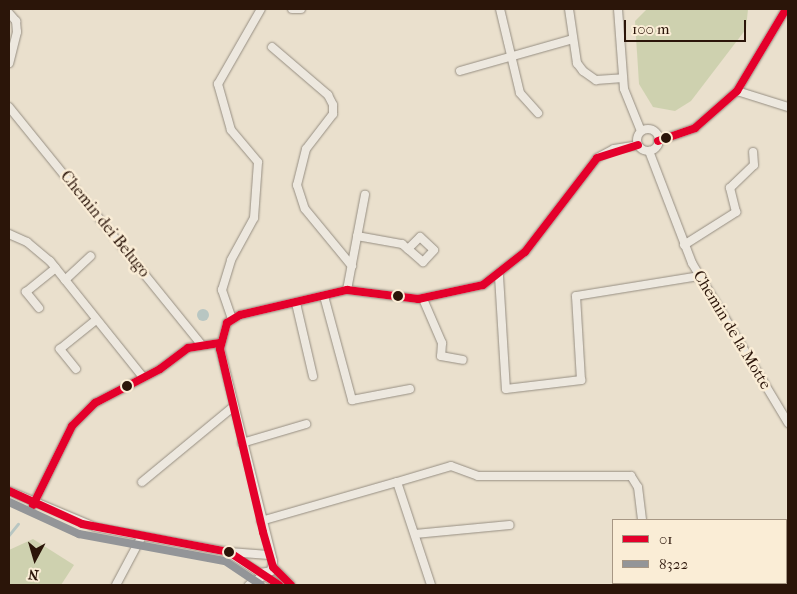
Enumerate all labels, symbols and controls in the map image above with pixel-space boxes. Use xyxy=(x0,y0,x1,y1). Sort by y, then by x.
scale bar xyxy=(627,10,750,42)
text: 100 m xyxy=(632,20,670,38)
unlabelled marker xyxy=(661,133,671,143)
street label: Chemin dei Belugo xyxy=(56,167,154,281)
street label: Chemin de la Motte xyxy=(689,267,775,393)
unlabelled marker xyxy=(393,291,403,301)
unlabelled marker xyxy=(122,381,132,391)
legend xyxy=(612,519,787,584)
text: 01 xyxy=(659,530,673,548)
north arrow xyxy=(10,534,60,584)
unlabelled marker xyxy=(224,547,234,557)
text: 8322 xyxy=(659,555,688,573)
text: N xyxy=(27,565,40,583)

